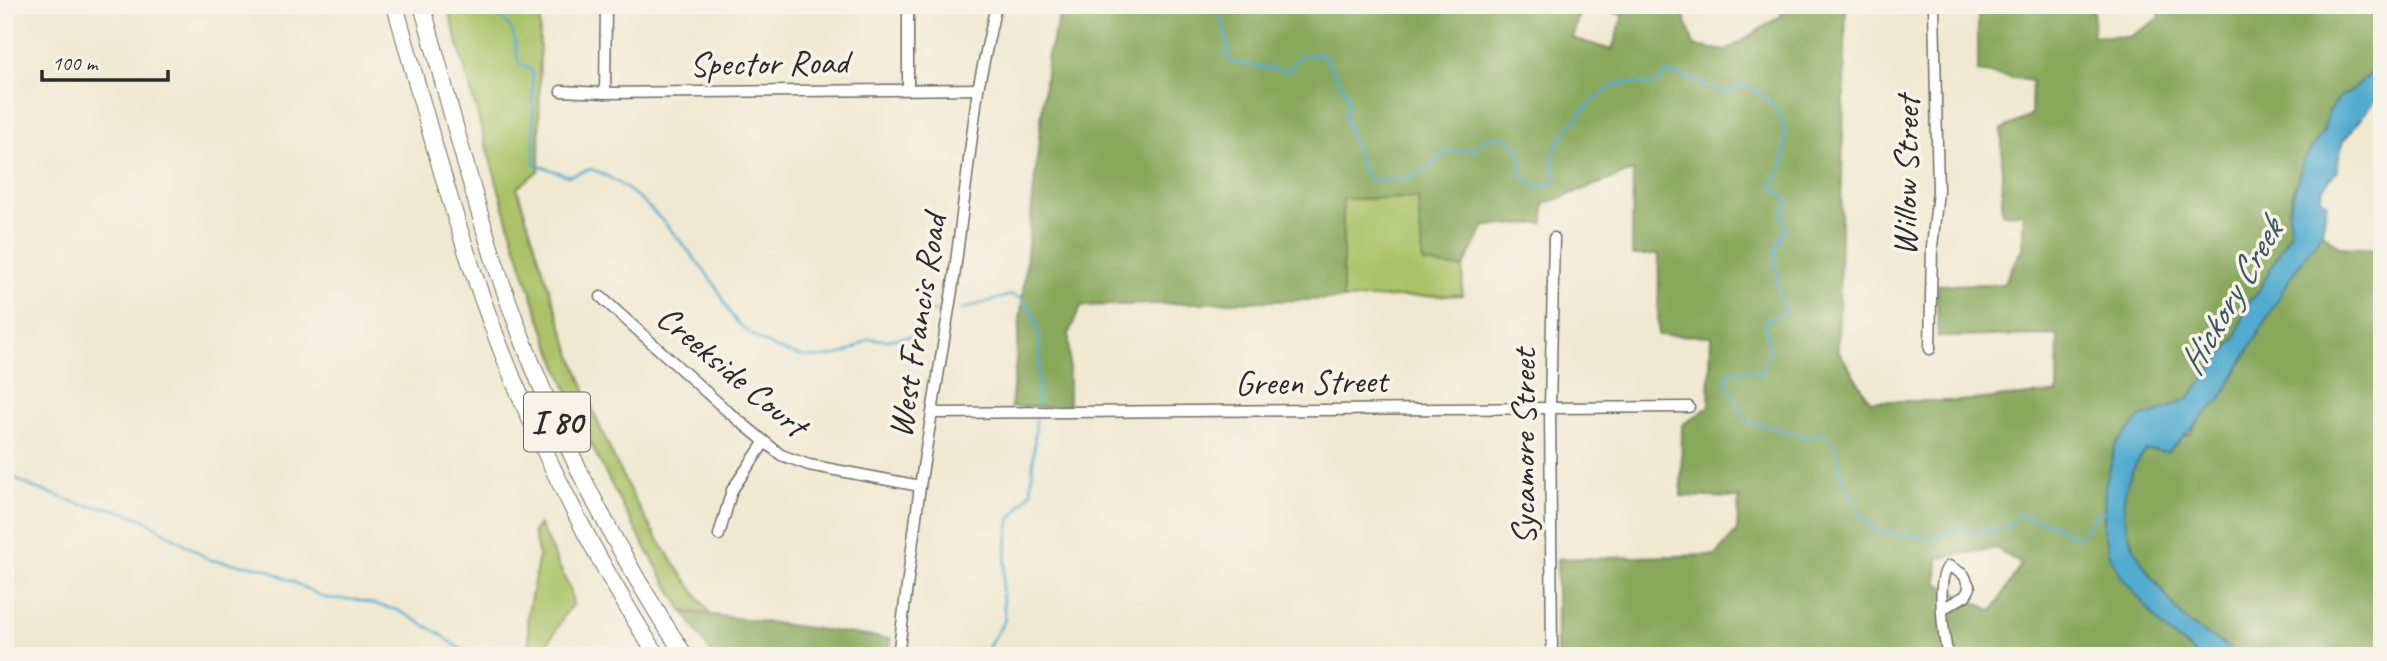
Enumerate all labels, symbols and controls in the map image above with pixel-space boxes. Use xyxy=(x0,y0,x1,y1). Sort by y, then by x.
scale bar xyxy=(42,38,168,82)
street label: Spector Road xyxy=(689,39,854,87)
text: 100 m xyxy=(52,50,99,76)
street label: Willow Street xyxy=(1882,91,1930,256)
water label: Hickory Creek xyxy=(2167,205,2297,383)
street label: West Francis Road xyxy=(877,206,958,441)
street label: Creekside Court xyxy=(648,295,820,450)
street label: Sycamore Street xyxy=(1501,346,1546,545)
street label: Green Street xyxy=(1235,358,1391,406)
road number: I 80 xyxy=(524,392,590,452)

